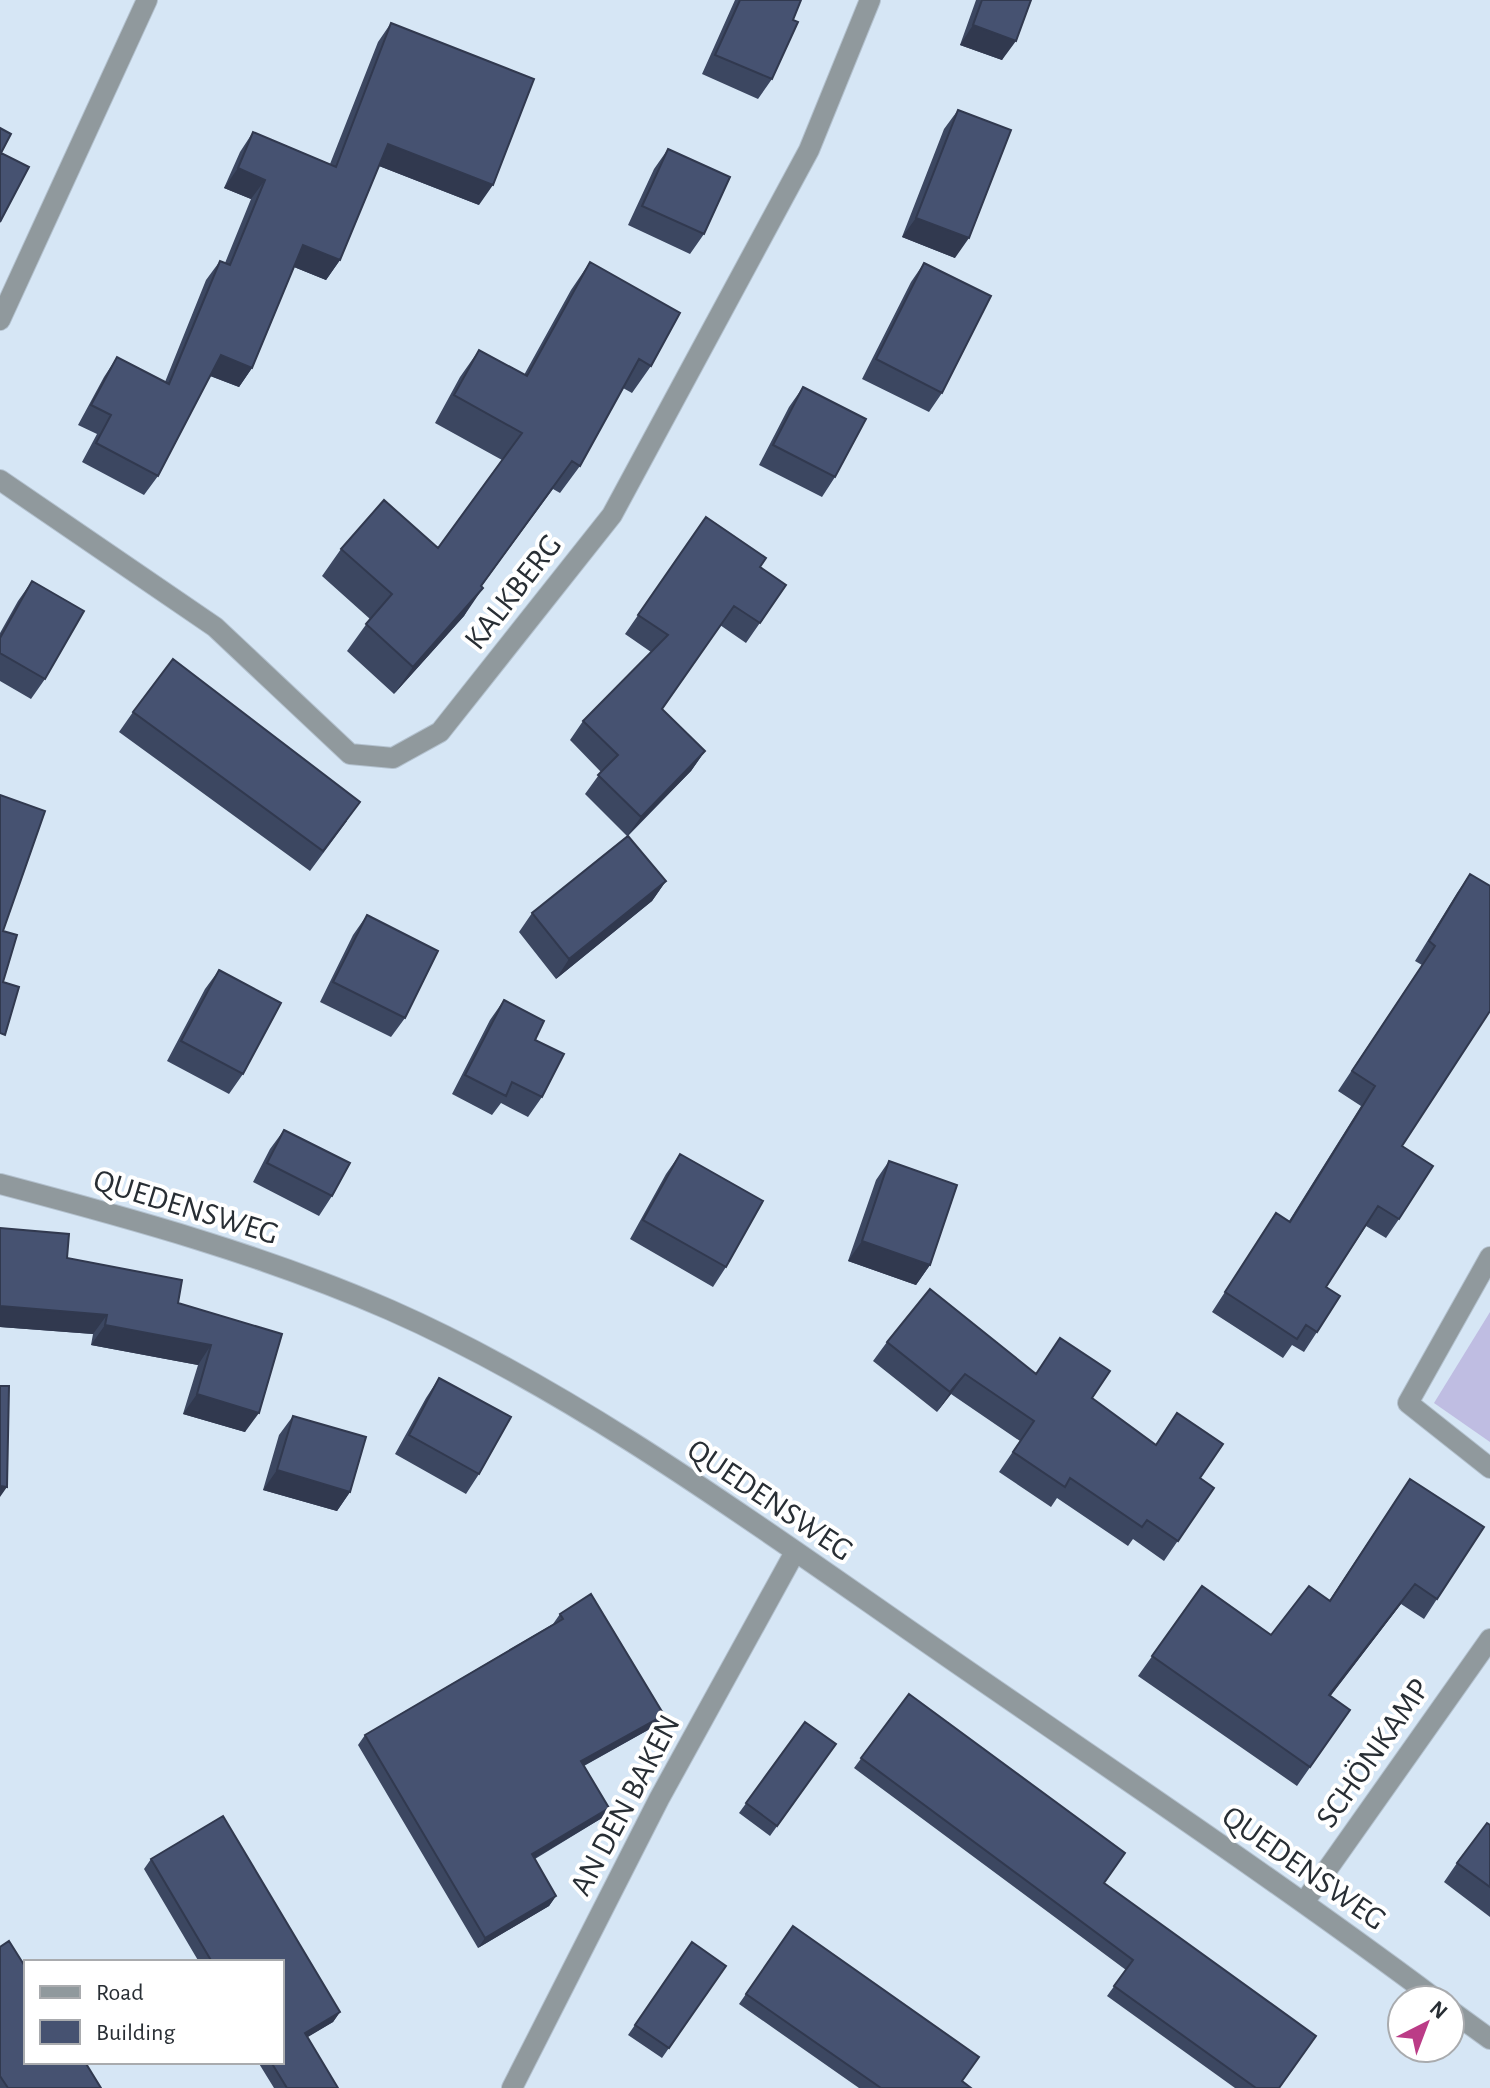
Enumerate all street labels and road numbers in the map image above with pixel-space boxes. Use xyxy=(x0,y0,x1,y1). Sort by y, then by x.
street label: KALKBERG xyxy=(459,529,567,655)
street label: QUEDENSWEG xyxy=(90,1164,282,1250)
street label: QUEDENSWEG xyxy=(682,1433,858,1567)
street label: SCHÖNKAMP xyxy=(1309,1672,1436,1833)
street label: AN DEN BAKEN xyxy=(564,1709,686,1901)
street label: QUEDENSWEG xyxy=(1216,1800,1392,1936)

